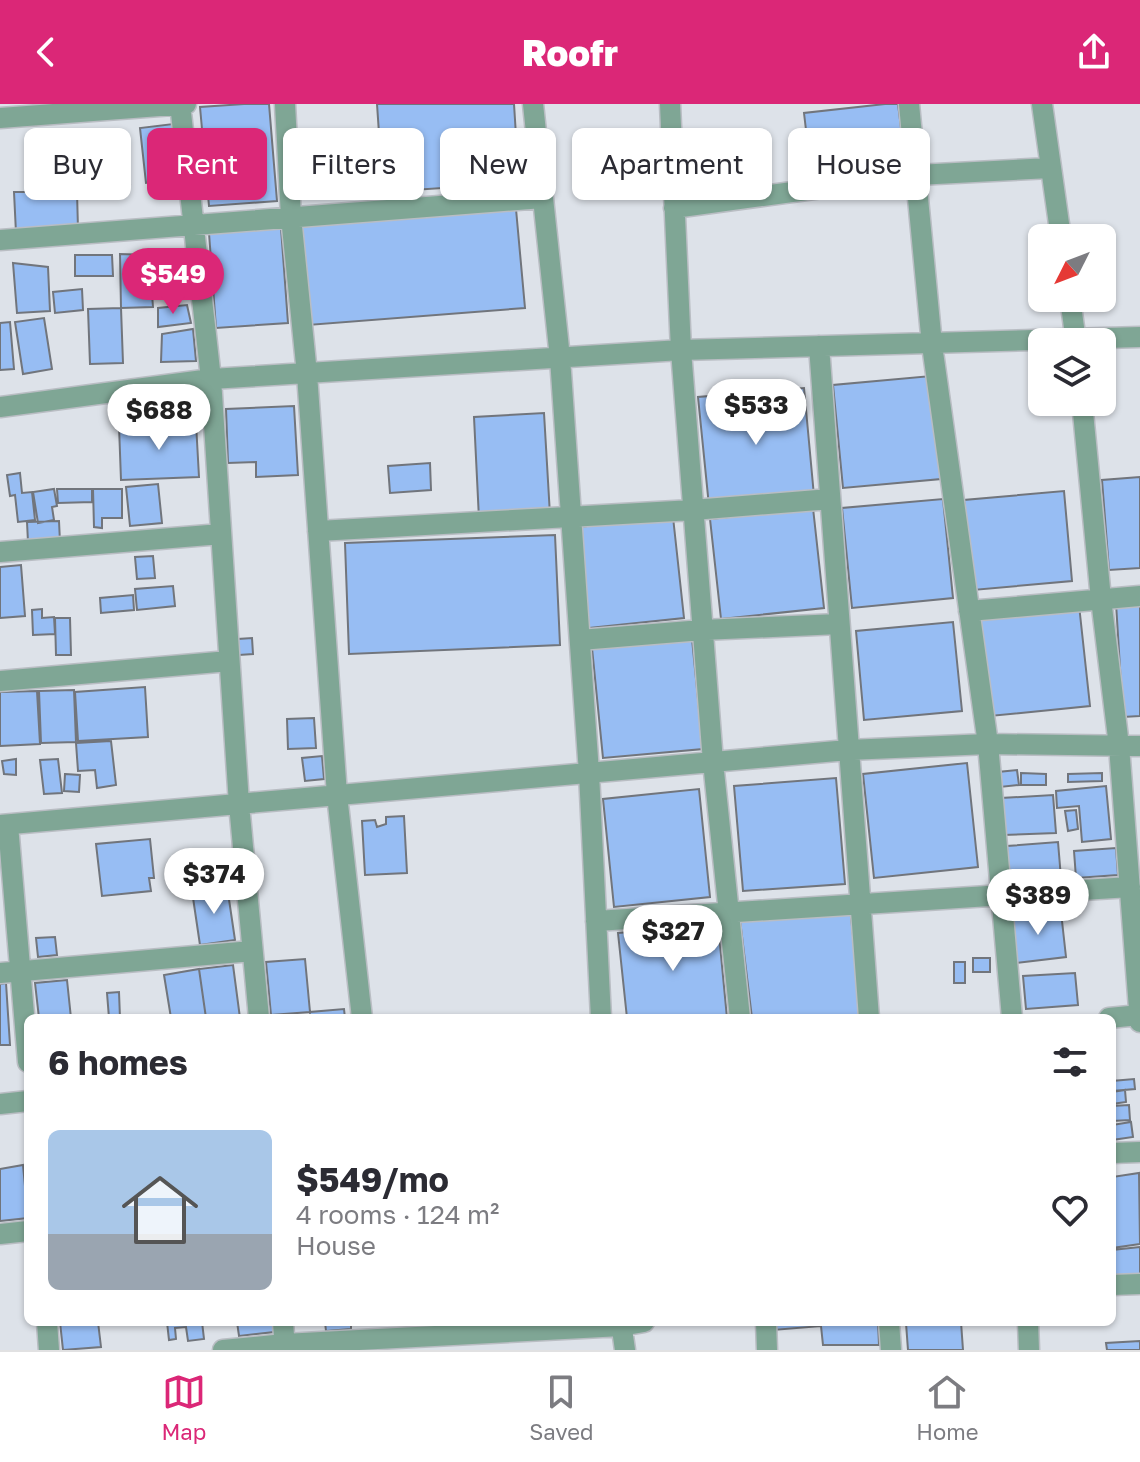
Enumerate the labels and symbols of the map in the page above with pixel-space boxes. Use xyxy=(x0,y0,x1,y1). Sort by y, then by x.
north arrow xyxy=(1028,224,1116,312)
pin: $549 xyxy=(126,248,220,316)
pin: $533 xyxy=(709,379,803,447)
pin: $688 xyxy=(112,384,206,452)
pin: $374 xyxy=(167,848,261,916)
pin: $389 xyxy=(991,869,1085,937)
pin: $327 xyxy=(626,905,720,973)

